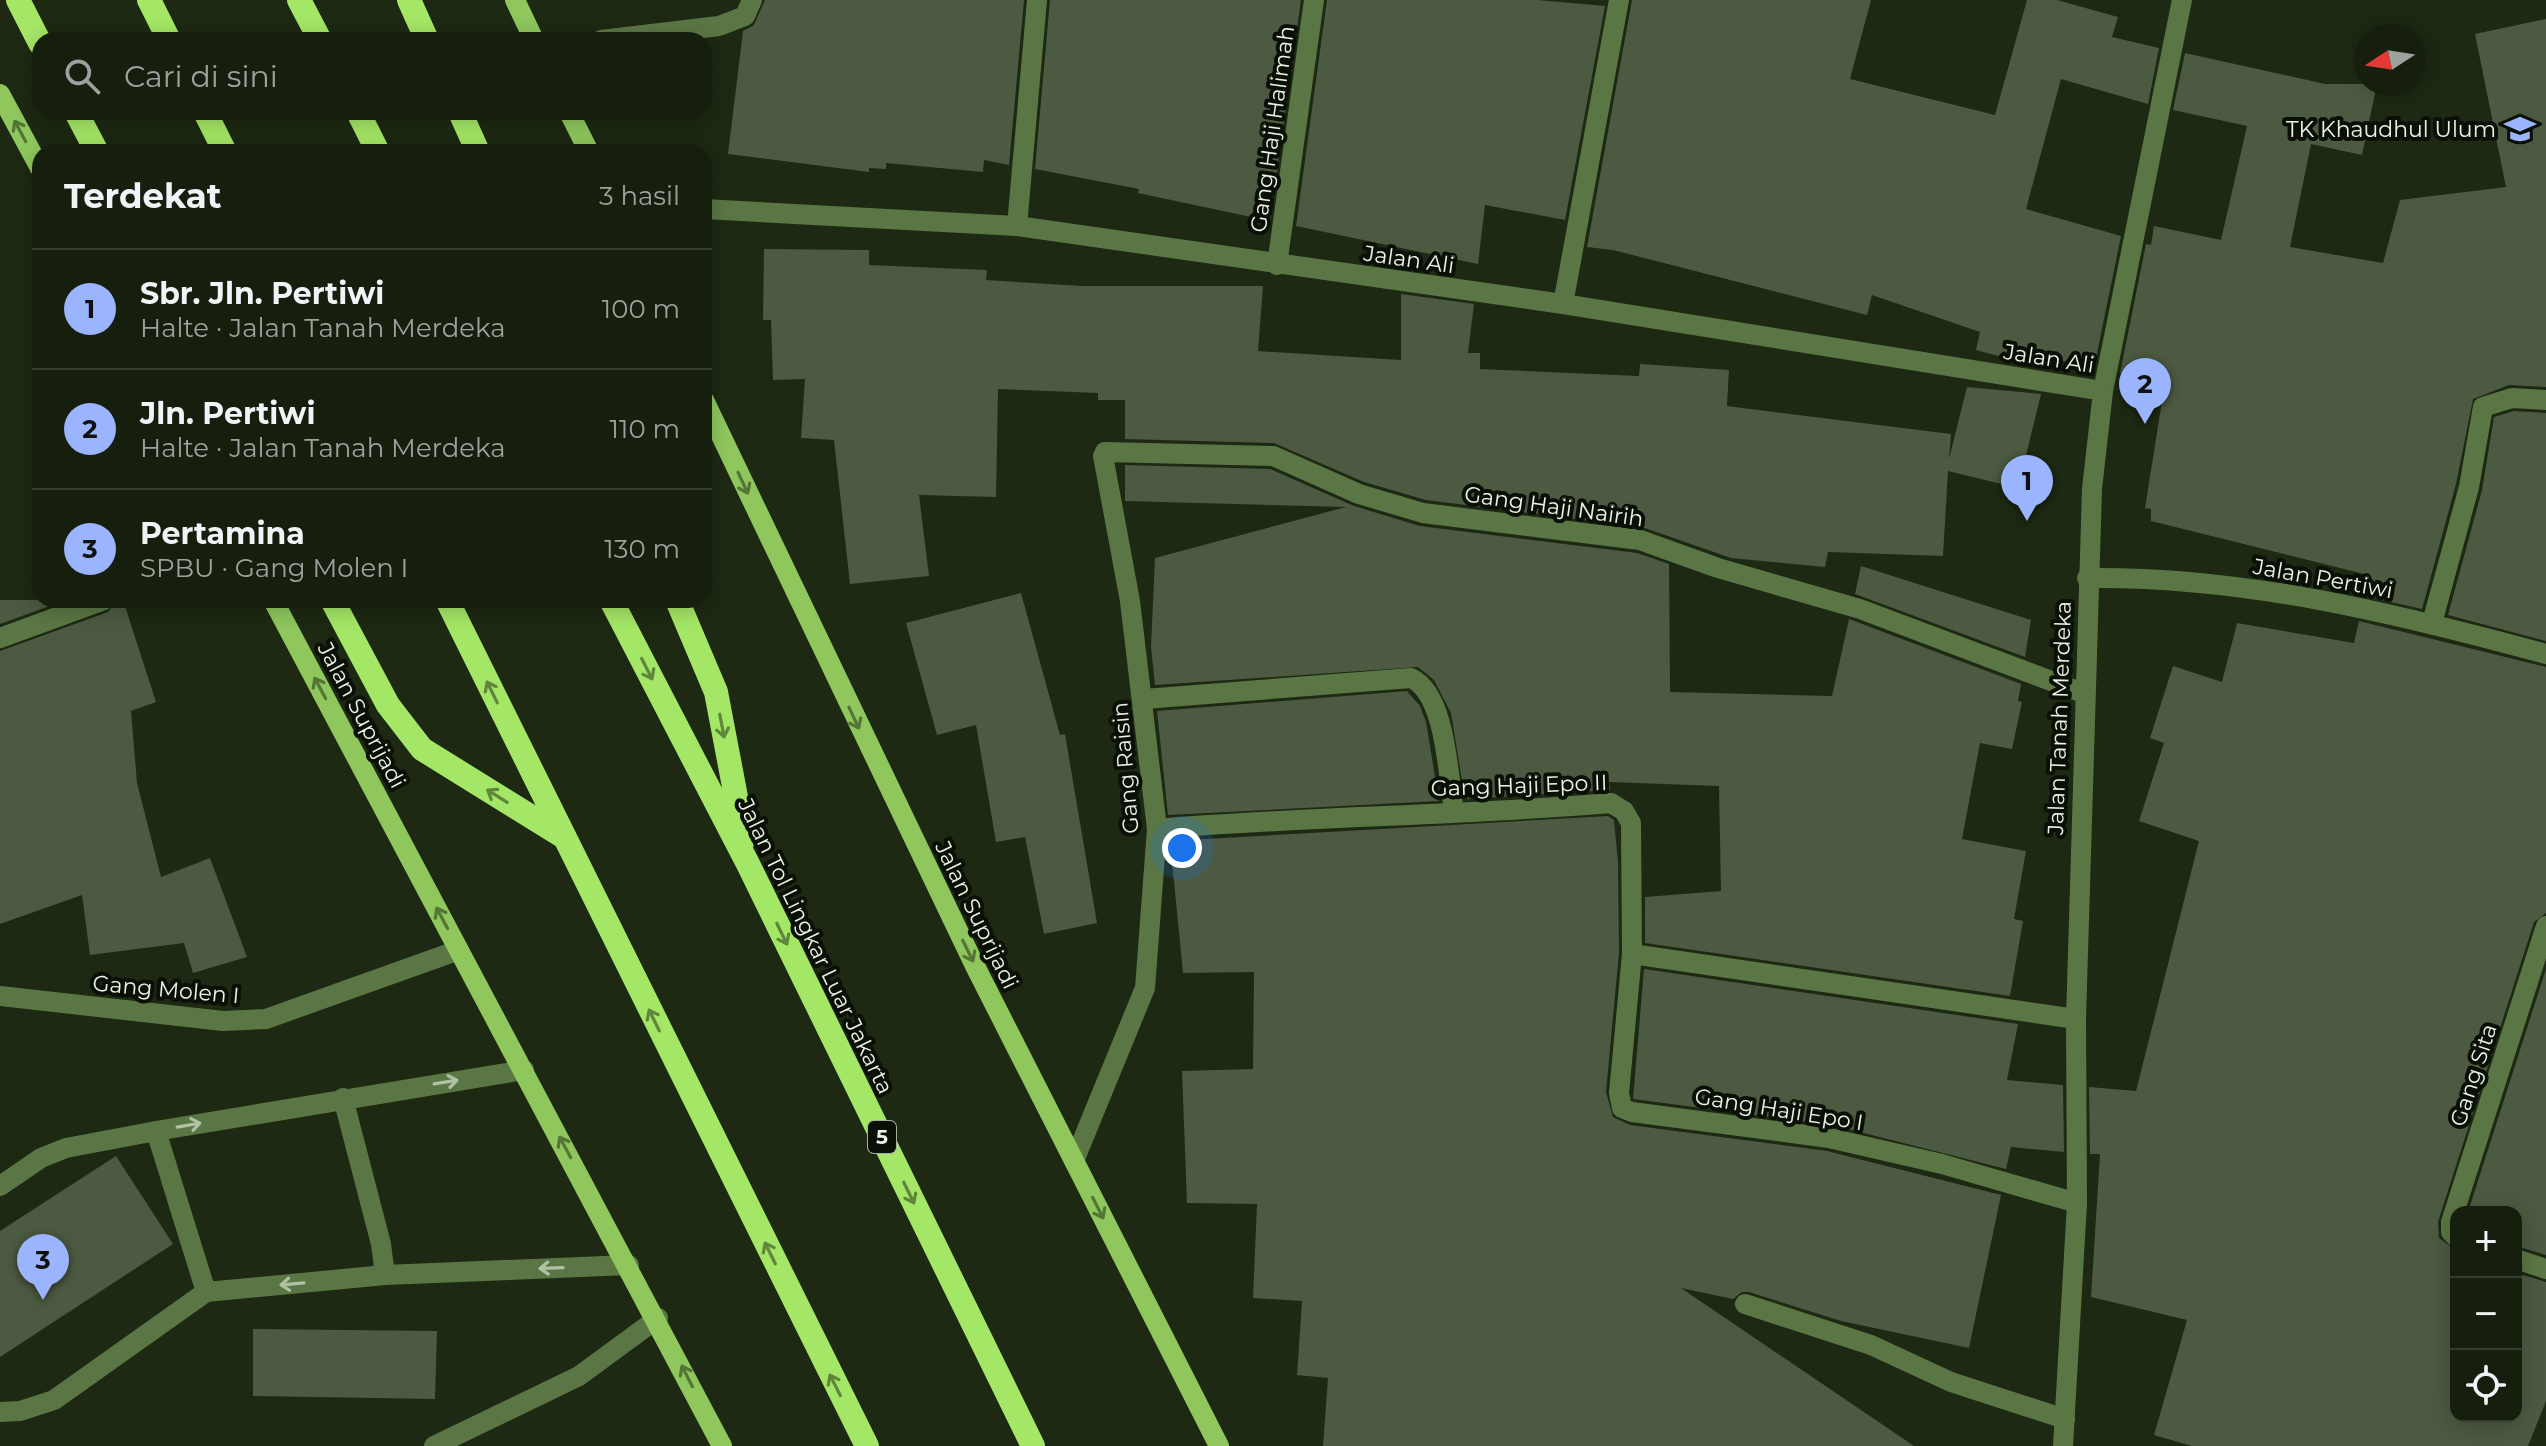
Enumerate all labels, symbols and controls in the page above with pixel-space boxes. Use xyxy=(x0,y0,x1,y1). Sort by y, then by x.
street label: Gang Haji Halimah xyxy=(1245,24,1300,234)
north arrow xyxy=(2354,24,2426,96)
search box xyxy=(32,32,712,120)
icon: search xyxy=(60,54,104,98)
text: Cari di sini xyxy=(124,58,278,95)
school or university icon: TK Khaudhul Ulum xyxy=(2503,112,2537,146)
place label: TK Khaudhul Ulum xyxy=(2286,116,2496,143)
one-way arrow xyxy=(12,120,27,144)
text: Terdekat xyxy=(64,175,222,217)
text: 3 hasil xyxy=(599,180,680,212)
street label: Jalan Ali xyxy=(1361,240,1456,279)
text: Sbr. Jln. Pertiwi xyxy=(140,275,384,312)
text: 1 xyxy=(85,293,95,325)
text: 100 m xyxy=(602,293,680,325)
text: Halte · Jalan Tanah Merdeka xyxy=(140,312,506,344)
street label: Jalan Ali xyxy=(2001,338,2096,379)
pin: 2 xyxy=(2119,358,2171,424)
text: Jln. Pertiwi xyxy=(140,395,316,432)
text: 2 xyxy=(82,413,98,445)
text: 110 m xyxy=(610,413,680,445)
text: Halte · Jalan Tanah Merdeka xyxy=(140,432,506,464)
pin: 1 xyxy=(2001,455,2053,521)
one-way arrow xyxy=(736,470,751,494)
street label: Gang Haji Nairih xyxy=(1463,481,1645,532)
text: Pertamina xyxy=(140,515,305,552)
text: 3 xyxy=(82,533,98,565)
text: 130 m xyxy=(604,533,680,565)
text: SPBU · Gang Molen I xyxy=(140,552,408,584)
street label: Jalan Pertiwi xyxy=(2250,553,2395,604)
street label: Jalan Tanah Merdeka xyxy=(2042,601,2077,836)
street label: Jalan Suprijadi xyxy=(311,637,411,793)
one-way arrow xyxy=(640,657,656,681)
one-way arrow xyxy=(312,677,328,700)
one-way arrow xyxy=(484,680,499,704)
street label: Gang Raisin xyxy=(1106,701,1145,835)
one-way arrow xyxy=(847,705,862,729)
one-way arrow xyxy=(716,712,731,738)
street label: Gang Haji Epo II xyxy=(1430,769,1608,802)
one-way arrow xyxy=(486,788,509,804)
street label: Jalan Tol Lingkar Luar Jakarta xyxy=(732,793,899,1098)
your location xyxy=(1162,828,1202,868)
street label: Jalan Suprijadi xyxy=(929,836,1024,994)
one-way arrow xyxy=(434,906,449,930)
one-way arrow xyxy=(775,921,791,945)
one-way arrow xyxy=(961,939,976,963)
street label: Gang Molen I xyxy=(92,970,240,1009)
one-way arrow xyxy=(646,1009,662,1033)
street label: Gang Sita xyxy=(2444,1020,2503,1130)
one-way arrow xyxy=(432,1074,458,1089)
street label: Gang Haji Epo I xyxy=(1693,1083,1865,1136)
one-way arrow xyxy=(176,1117,201,1132)
road number: 5 xyxy=(868,1121,896,1153)
one-way arrow xyxy=(557,1135,573,1159)
one-way arrow xyxy=(902,1180,917,1204)
one-way arrow xyxy=(1091,1196,1107,1220)
map controls xyxy=(2450,1206,2522,1422)
button: + xyxy=(2450,1206,2522,1278)
pin: 3 xyxy=(17,1234,69,1300)
one-way arrow xyxy=(762,1242,777,1266)
one-way arrow xyxy=(538,1261,565,1276)
one-way arrow xyxy=(279,1277,306,1292)
button: − xyxy=(2450,1278,2522,1350)
button: locate xyxy=(2450,1350,2522,1422)
one-way arrow xyxy=(679,1365,694,1389)
one-way arrow xyxy=(827,1373,843,1397)

